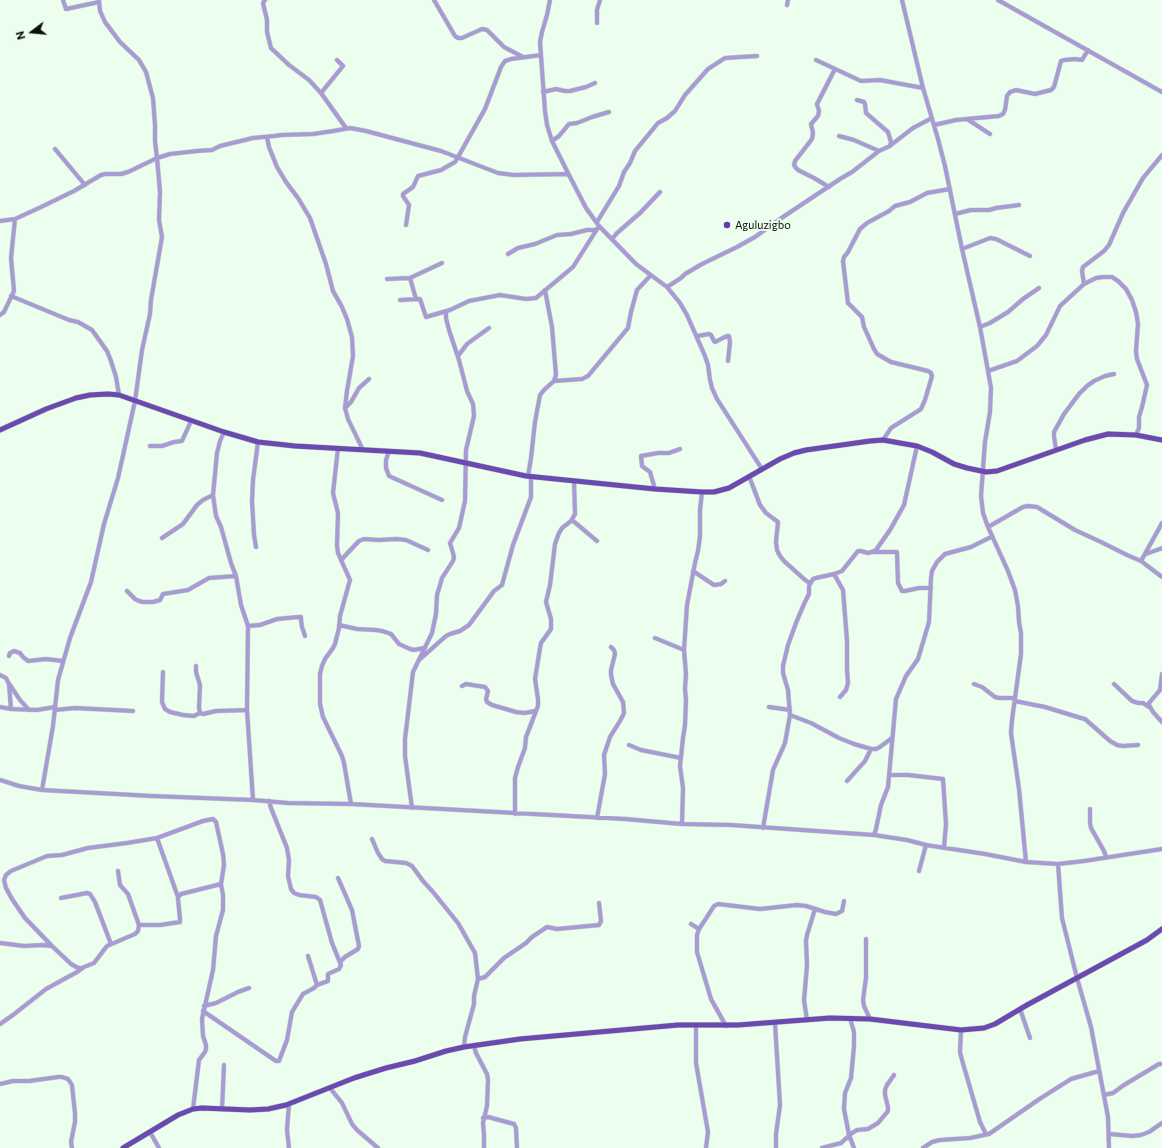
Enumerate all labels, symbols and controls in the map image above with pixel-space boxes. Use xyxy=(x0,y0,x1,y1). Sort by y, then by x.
north arrow xyxy=(12,12,52,52)
text: N xyxy=(13,30,27,41)
place label: Aguluzigbo xyxy=(735,218,791,232)
marker: Aguluzigbo xyxy=(722,220,732,230)

